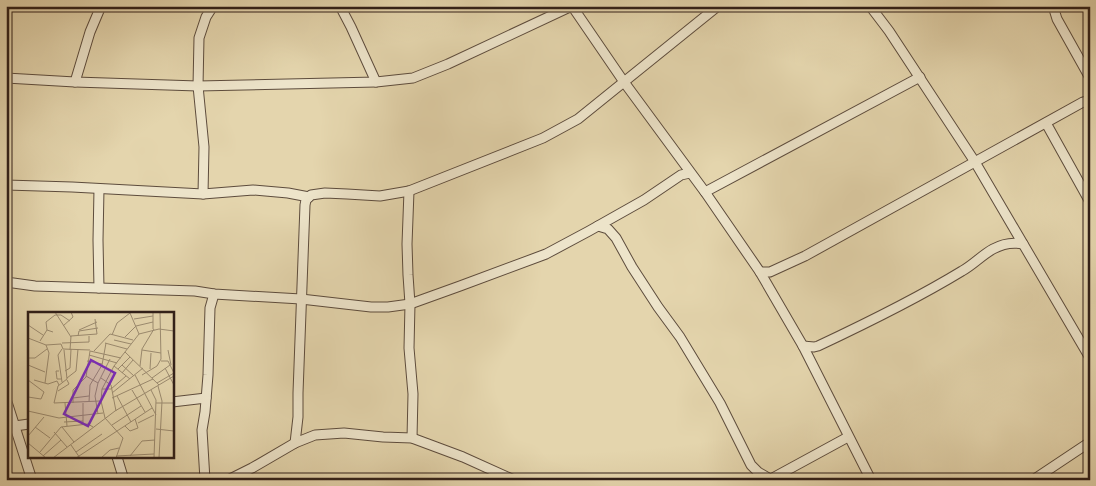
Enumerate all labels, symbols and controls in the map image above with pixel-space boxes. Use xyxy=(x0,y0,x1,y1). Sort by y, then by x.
inset map xyxy=(28,312,174,458)

